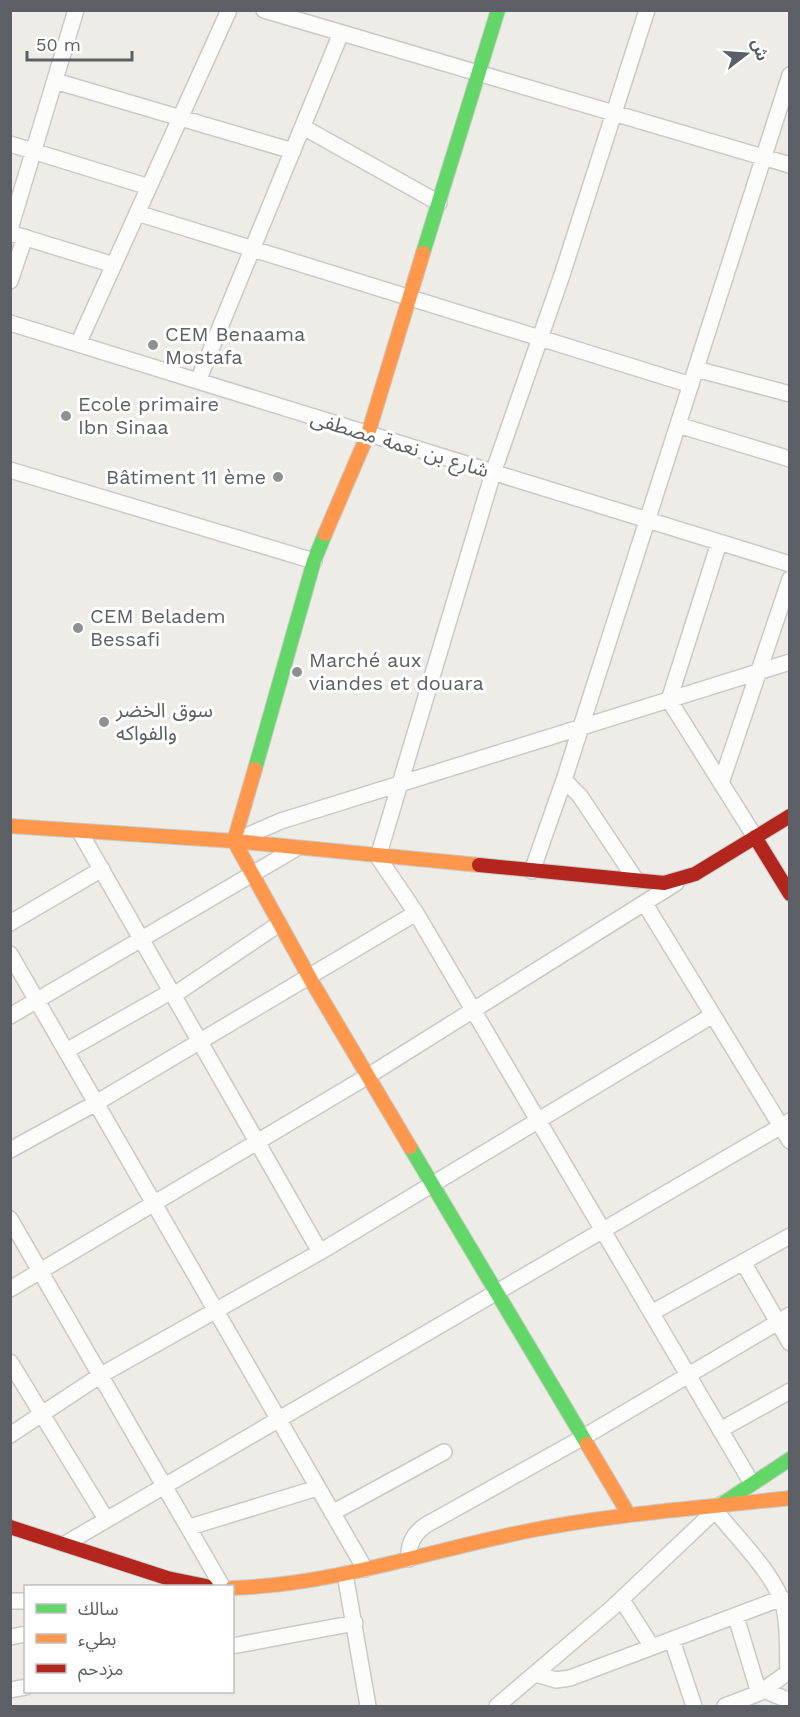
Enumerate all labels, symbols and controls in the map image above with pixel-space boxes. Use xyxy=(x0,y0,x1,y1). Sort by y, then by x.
scale bar xyxy=(27,24,132,62)
north arrow xyxy=(716,24,776,84)
text: 50 m xyxy=(36,34,81,55)
text: ش xyxy=(748,37,772,63)
place label: CEM Benaama Mostafa xyxy=(165,322,305,369)
marker: CEM Benaama Mostafa xyxy=(146,338,160,352)
place label: Ecole primaire Ibn Sinaa xyxy=(78,392,219,439)
street label: شارع بن نعمة مصطفى xyxy=(307,406,492,485)
marker: Ecole primaire Ibn Sinaa xyxy=(59,409,73,423)
place label: Bâtiment 11 ème xyxy=(106,465,266,489)
marker: Bâtiment 11 ème xyxy=(271,470,285,484)
place label: CEM Beladem Bessafi xyxy=(90,604,226,651)
marker: CEM Beladem Bessafi xyxy=(71,621,85,635)
place label: Marché aux viandes et douara xyxy=(309,648,484,695)
marker: Marché aux viandes et douara xyxy=(290,665,304,679)
place label: سوق الخضر والفواكه xyxy=(115,698,213,745)
marker: سوق الخضر والفواكه xyxy=(97,715,111,729)
legend xyxy=(24,1585,234,1693)
text: سالك xyxy=(78,1598,119,1619)
text: بطيء xyxy=(78,1628,116,1652)
text: مزدحم xyxy=(78,1658,123,1682)

